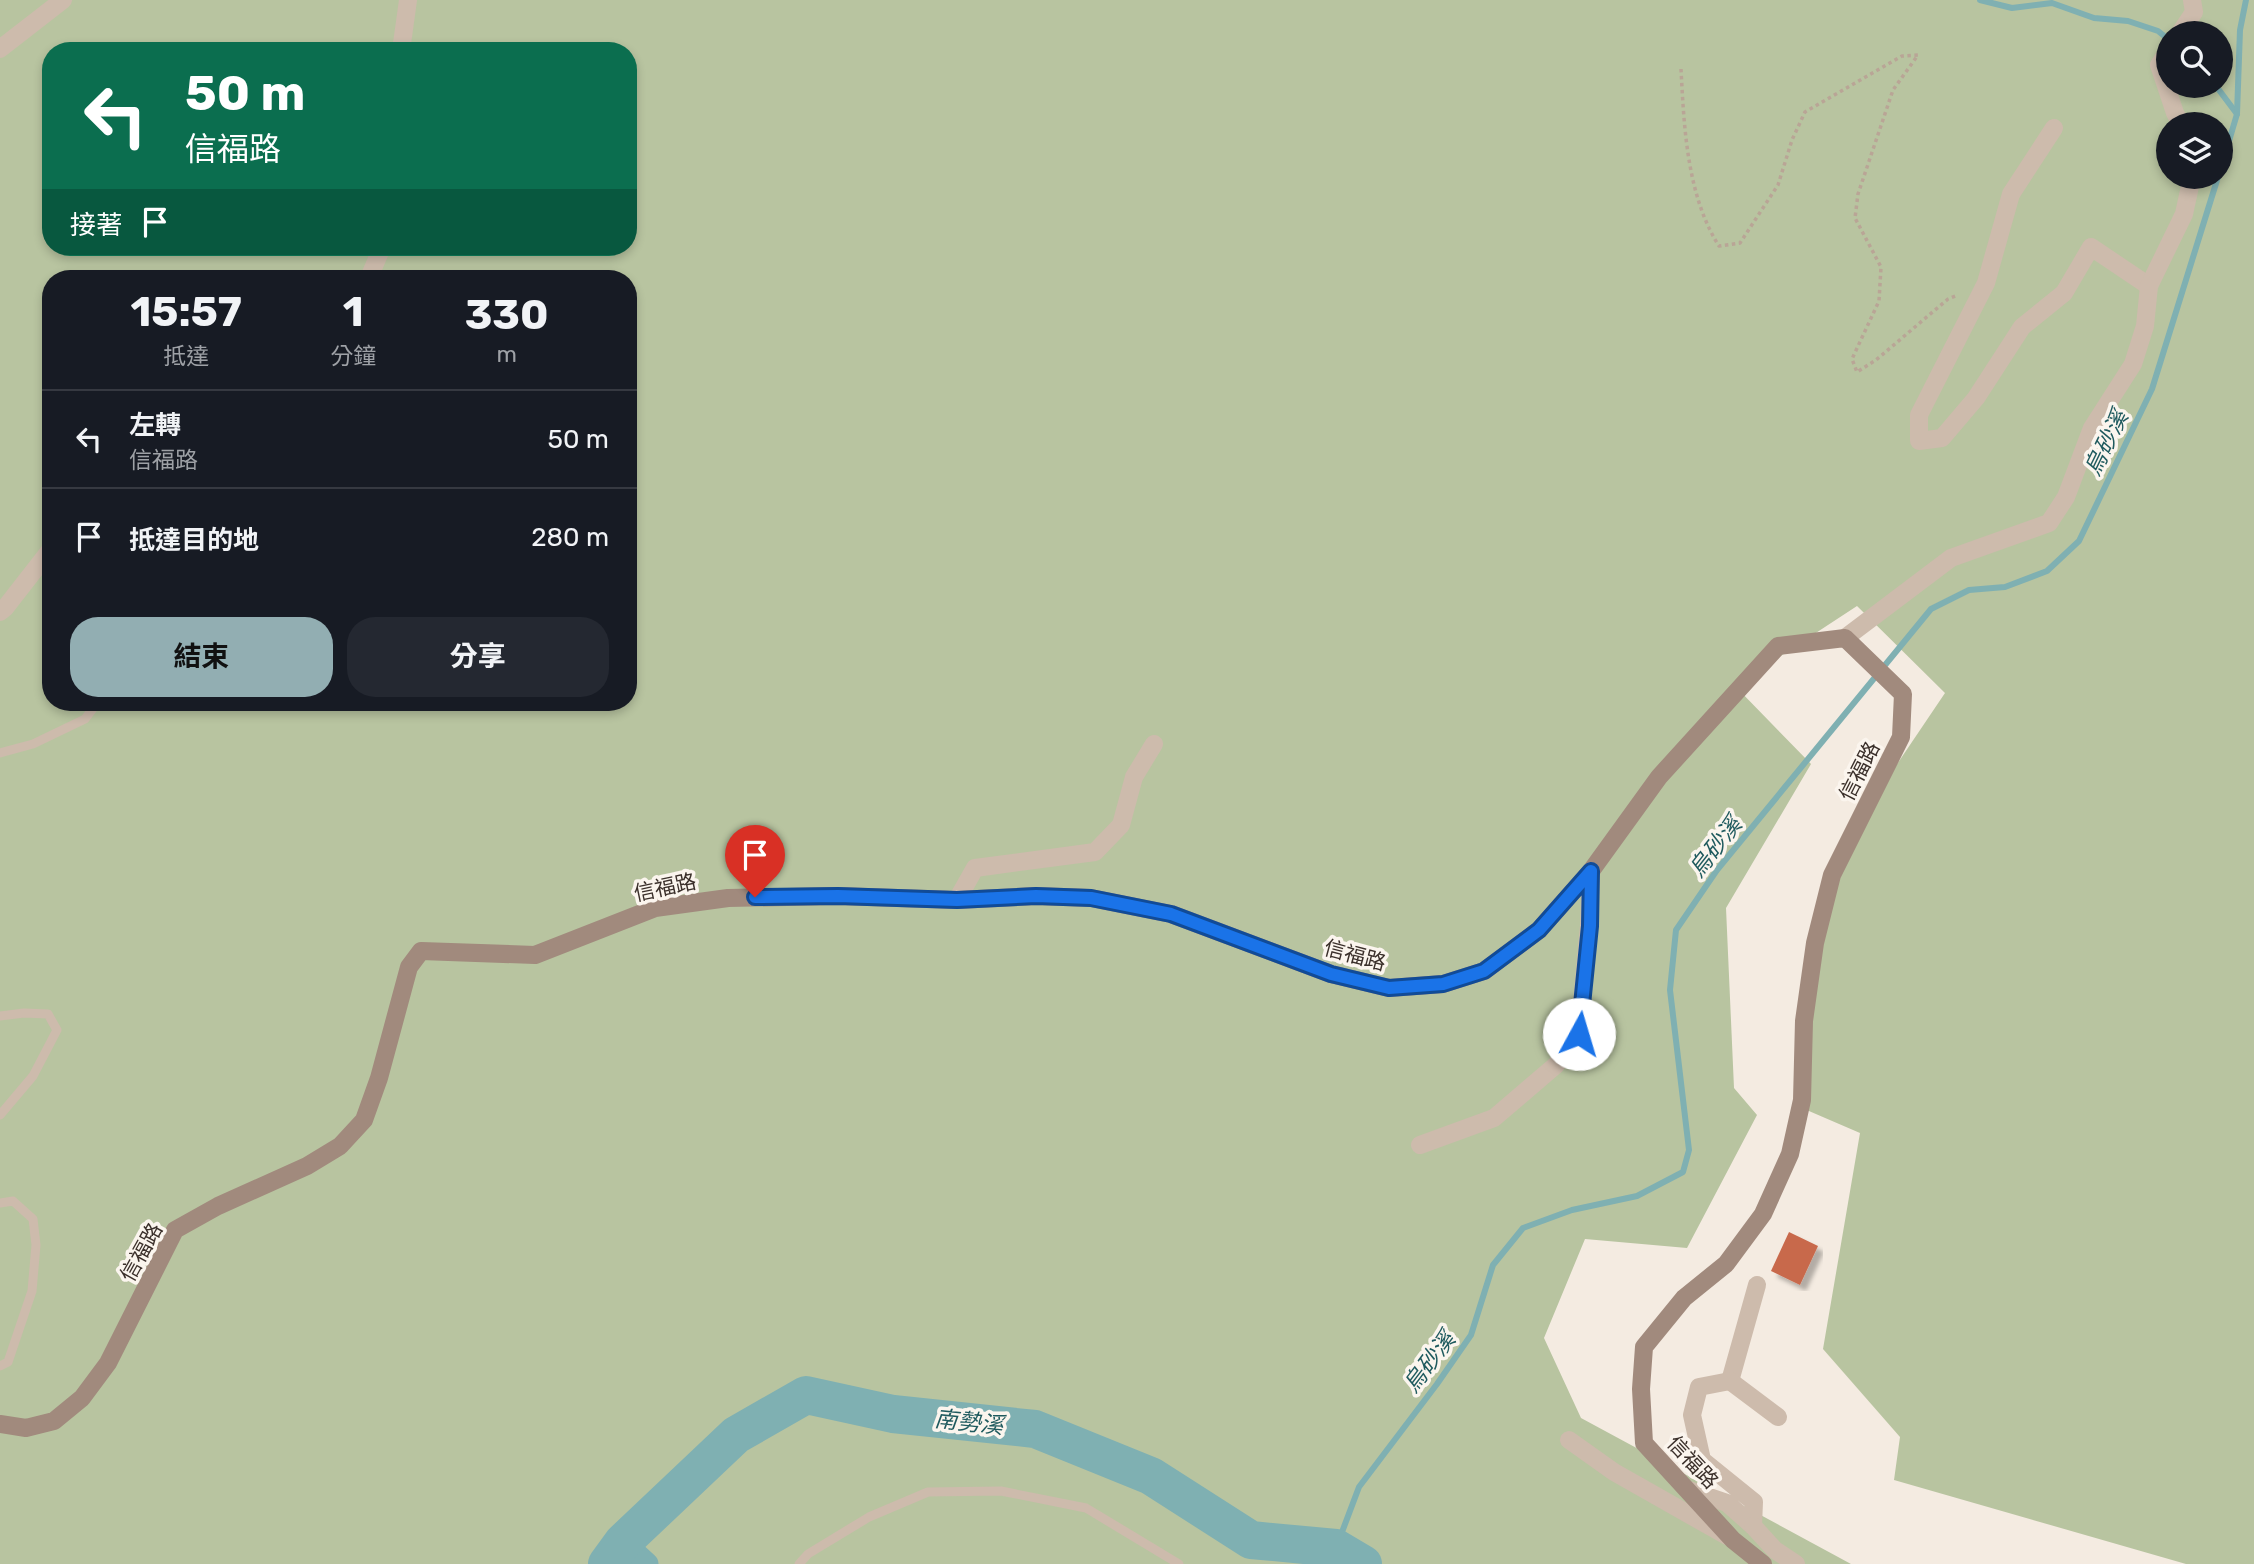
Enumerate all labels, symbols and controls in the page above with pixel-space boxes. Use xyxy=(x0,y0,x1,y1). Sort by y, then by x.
map controls xyxy=(2156,21,2233,189)
button: search xyxy=(2156,21,2233,98)
text: 50 m xyxy=(185,64,305,122)
icon: left xyxy=(70,70,161,161)
button: layers xyxy=(2156,112,2233,189)
text: 信福路 xyxy=(185,130,281,168)
icon: arrive xyxy=(136,203,174,241)
text: 接著 xyxy=(70,210,122,241)
text: 15:57 xyxy=(130,287,242,337)
text: 1 xyxy=(343,287,364,337)
text: 330 xyxy=(465,290,549,340)
text: m xyxy=(496,340,517,368)
text: 抵達 xyxy=(163,342,209,370)
text: 分鐘 xyxy=(330,342,376,370)
water label: 烏砂溪 xyxy=(2078,403,2135,480)
text: 左轉 xyxy=(129,410,181,441)
icon: left xyxy=(70,420,108,458)
text: 50 m xyxy=(548,424,609,455)
text: 信福路 xyxy=(129,446,198,474)
icon: arrive xyxy=(70,518,108,556)
text: 280 m xyxy=(531,522,609,553)
text: 抵達目的地 xyxy=(129,525,259,556)
button: 結束 xyxy=(70,617,333,697)
button: 分享 xyxy=(347,617,609,697)
street label: 信福路 xyxy=(1834,737,1884,805)
water label: 烏砂溪 xyxy=(1683,809,1749,883)
pin xyxy=(725,825,785,897)
icon: arrive xyxy=(736,836,774,874)
street label: 信福路 xyxy=(632,868,698,906)
street label: 信福路 xyxy=(1321,935,1389,975)
position arrow xyxy=(1542,997,1616,1071)
street label: 信福路 xyxy=(115,1218,167,1286)
water label: 烏砂溪 xyxy=(1397,1324,1463,1398)
water label: 南勢溪 xyxy=(933,1404,1008,1440)
street label: 信福路 xyxy=(1662,1430,1724,1494)

